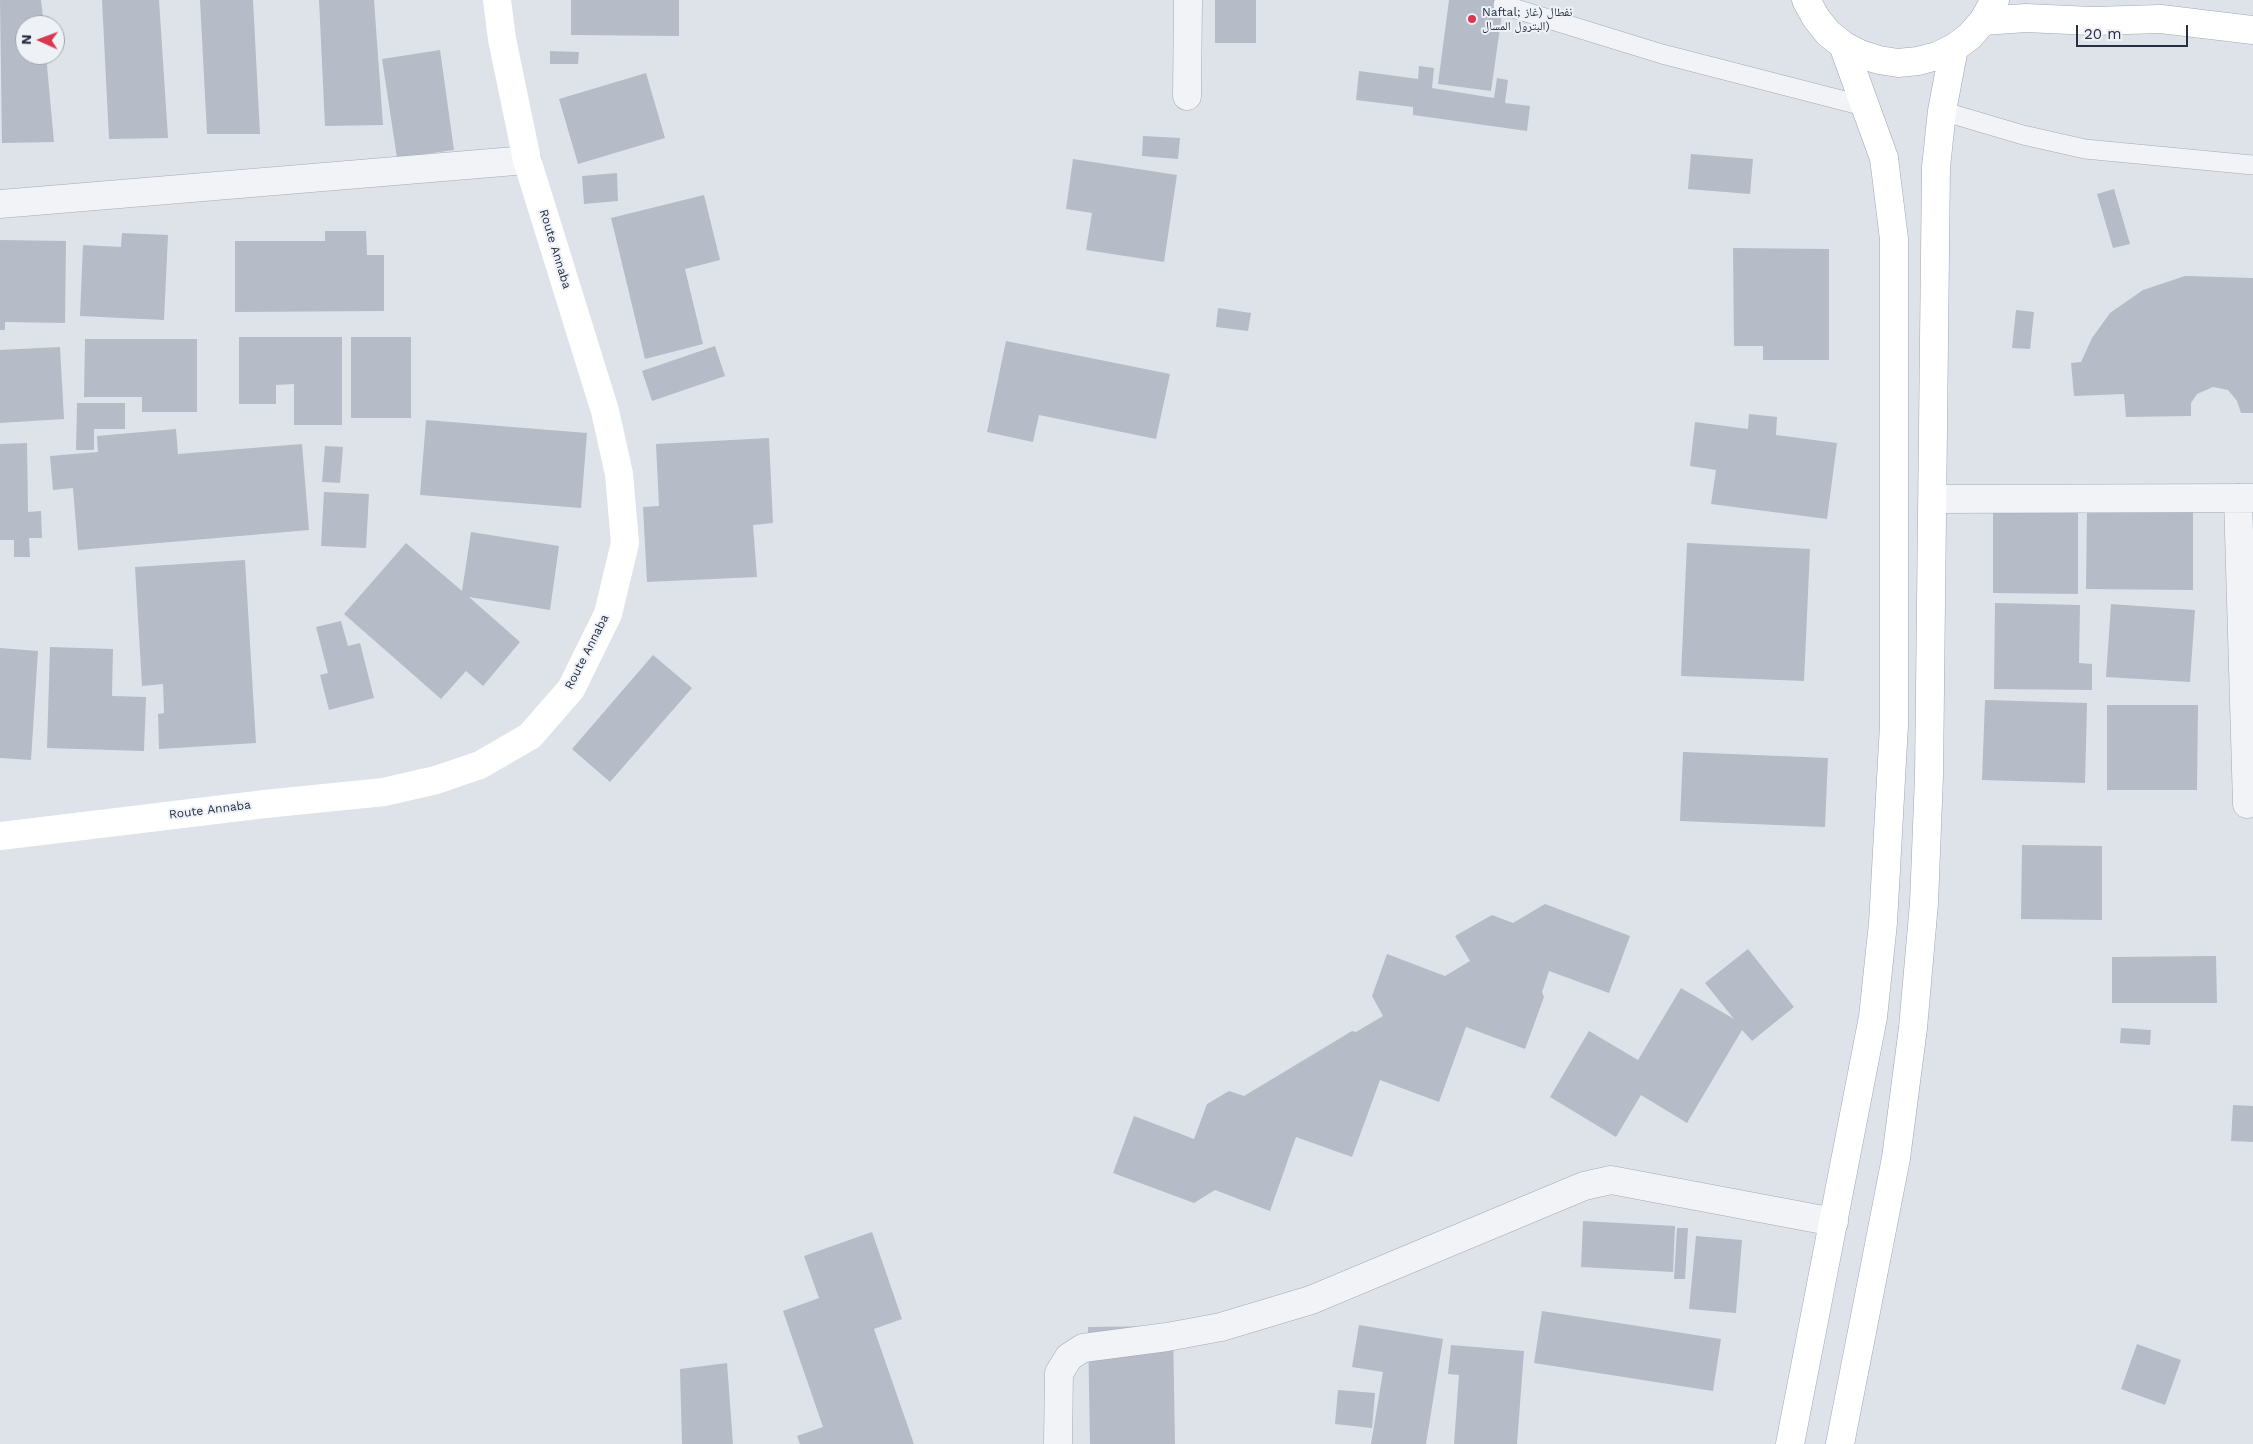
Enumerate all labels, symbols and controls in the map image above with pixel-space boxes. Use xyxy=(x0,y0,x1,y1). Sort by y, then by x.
place label: Naftal; نفطال (غاز البترول المسال) xyxy=(1482,5,1572,33)
marker: Naftal; نفطال (غاز البترول المسال) xyxy=(1466,13,1478,25)
north arrow xyxy=(15,15,65,65)
scale bar xyxy=(2078,15,2190,47)
text: 20 m xyxy=(2084,25,2122,43)
text: N xyxy=(18,34,34,45)
street label: Route Annaba xyxy=(536,208,574,290)
street label: Route Annaba xyxy=(562,612,612,692)
street label: Route Annaba xyxy=(168,798,252,822)

